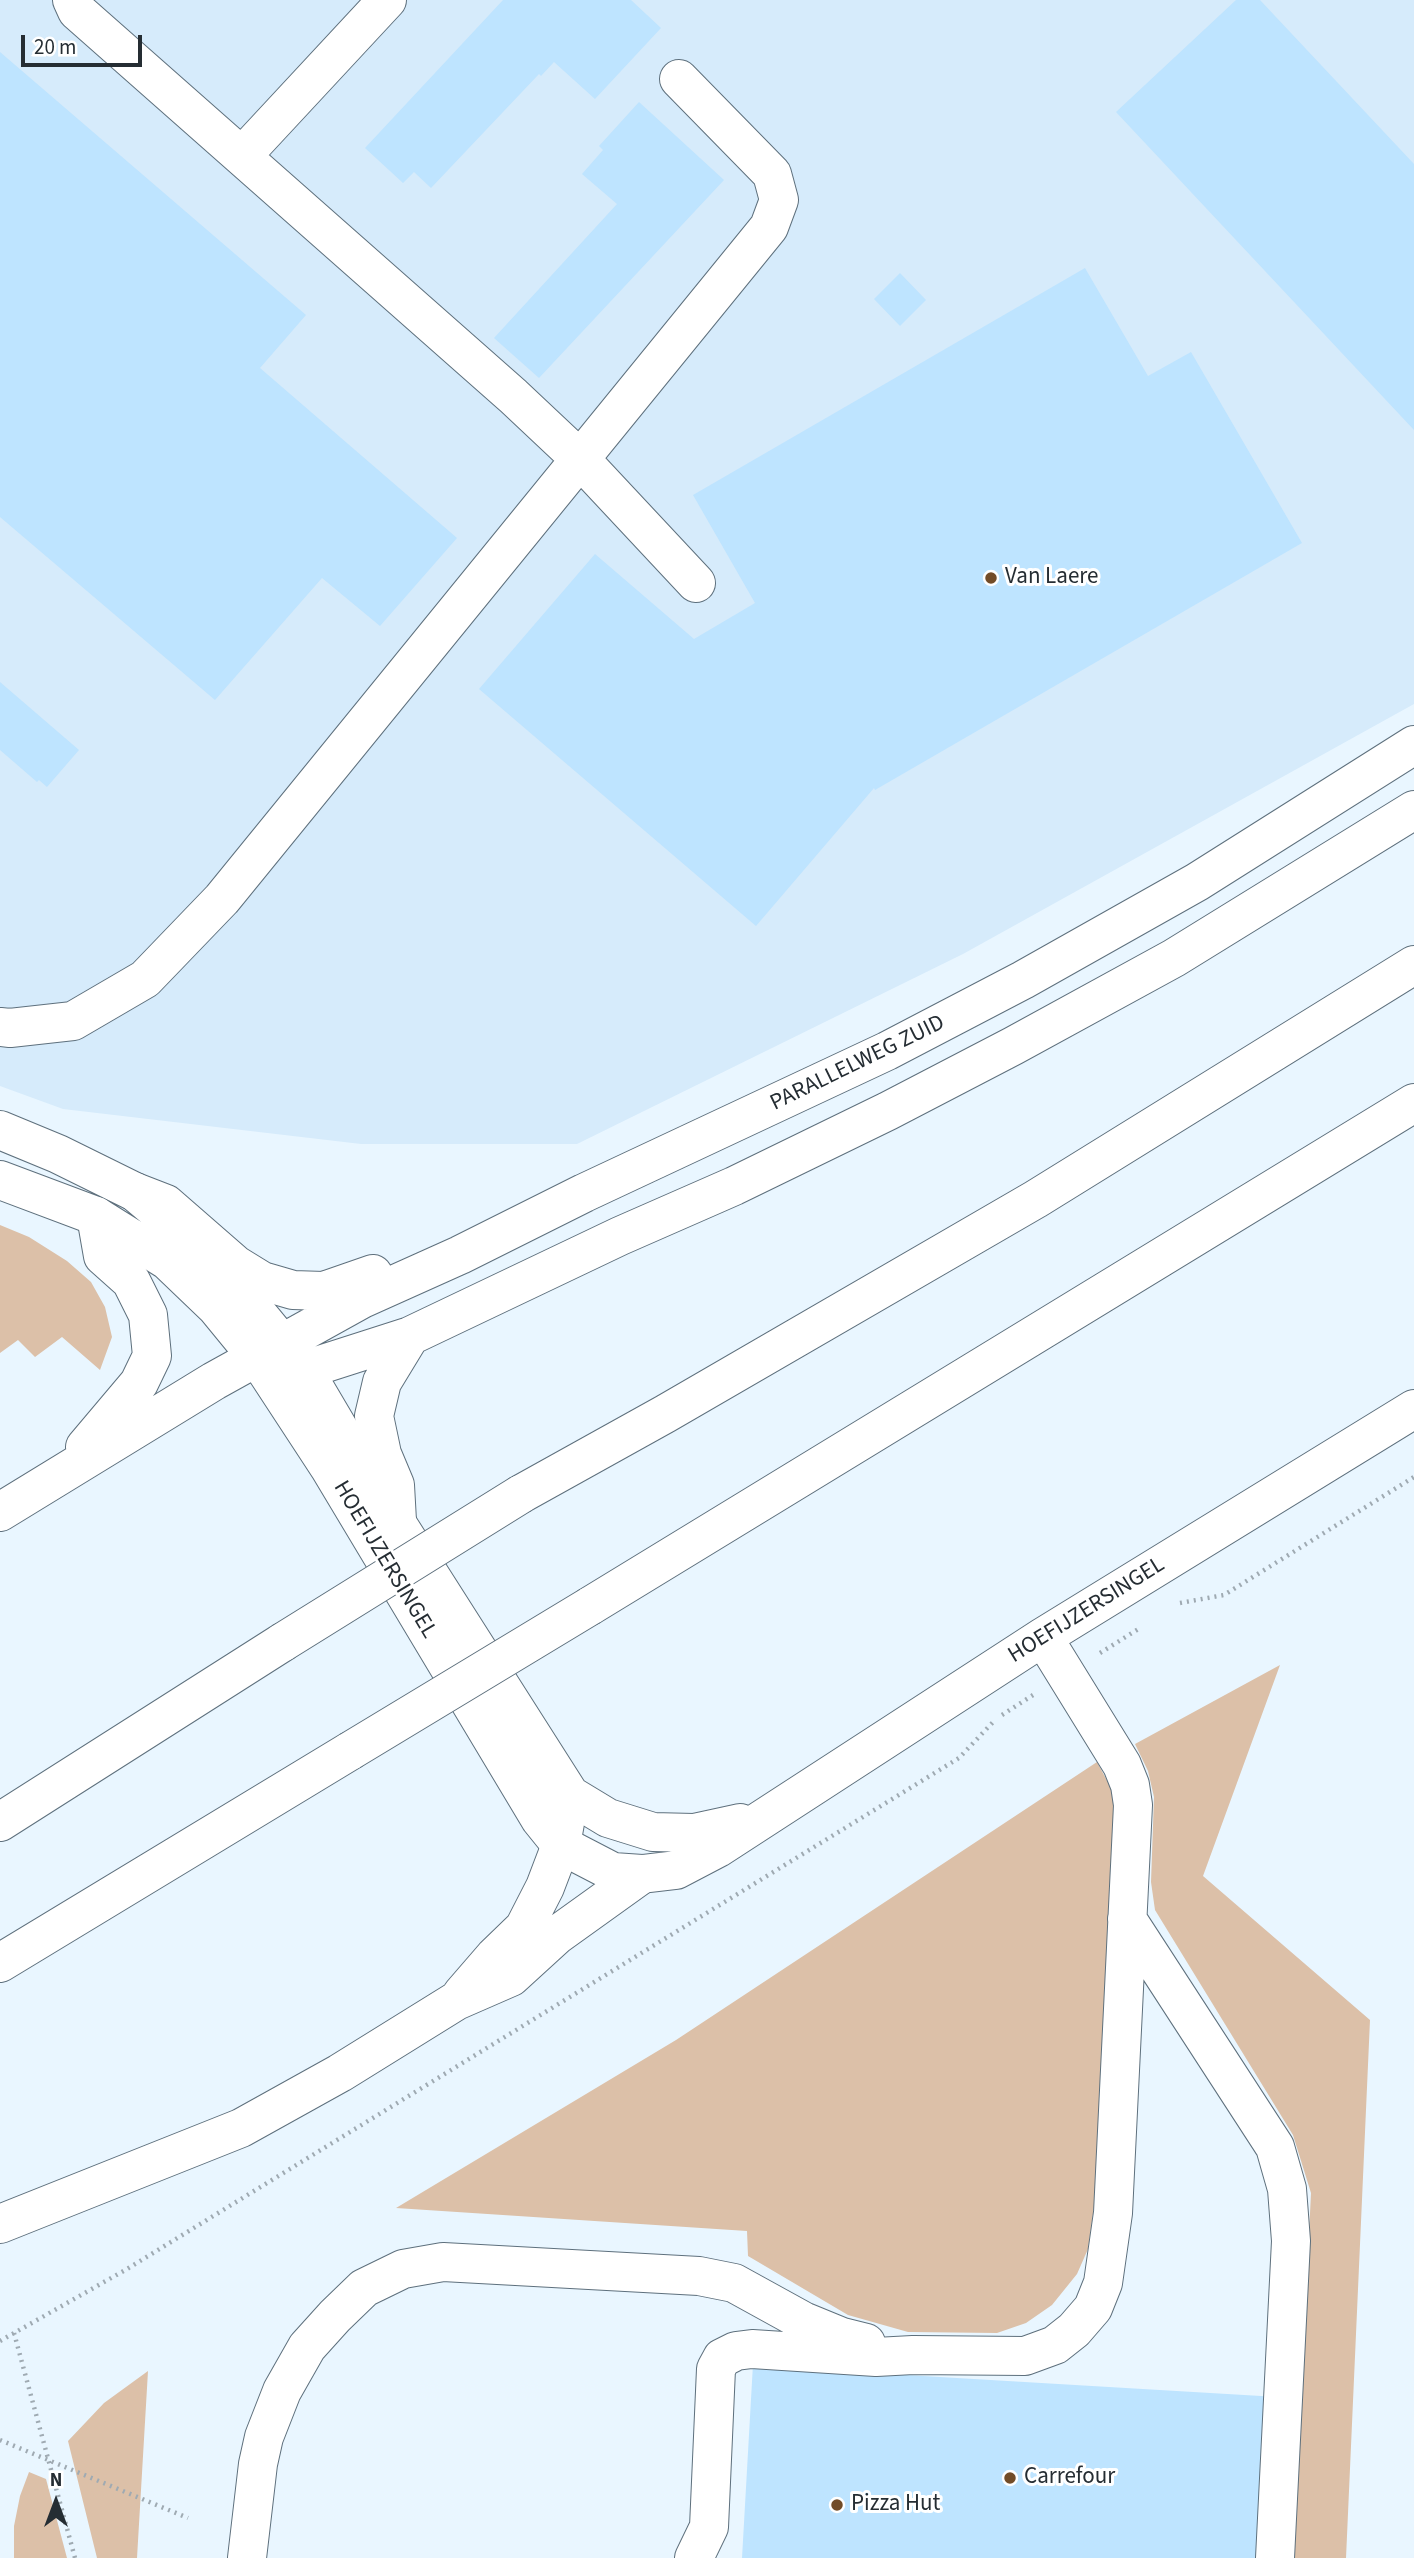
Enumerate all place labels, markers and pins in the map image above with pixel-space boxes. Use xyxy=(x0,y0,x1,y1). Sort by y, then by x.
place label: Van Laere xyxy=(1005,564,1098,592)
marker: Van Laere xyxy=(983,570,999,586)
place label: Carrefour xyxy=(1024,2464,1115,2492)
marker: Carrefour xyxy=(1002,2470,1018,2486)
place label: Pizza Hut xyxy=(851,2491,940,2519)
marker: Pizza Hut xyxy=(829,2497,845,2513)

